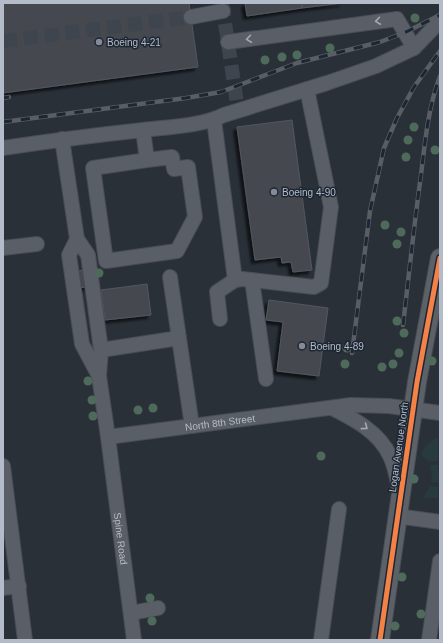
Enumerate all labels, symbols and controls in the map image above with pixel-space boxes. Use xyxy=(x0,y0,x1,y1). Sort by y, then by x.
one-way arrow xyxy=(375,16,381,25)
one-way arrow xyxy=(246,34,252,43)
marker: Boeing 4-21 xyxy=(94,37,104,47)
place label: Boeing 4-21 xyxy=(107,37,161,48)
marker: Boeing 4-90 xyxy=(269,187,279,197)
place label: Boeing 4-90 xyxy=(282,187,336,198)
marker: Boeing 4-89 xyxy=(297,341,307,351)
place label: Boeing 4-89 xyxy=(310,341,364,352)
street label: Logan Avenue North xyxy=(387,401,410,493)
street label: North 8th Street xyxy=(184,413,256,433)
one-way arrow xyxy=(361,422,368,429)
street label: Spine Road xyxy=(112,512,129,565)

